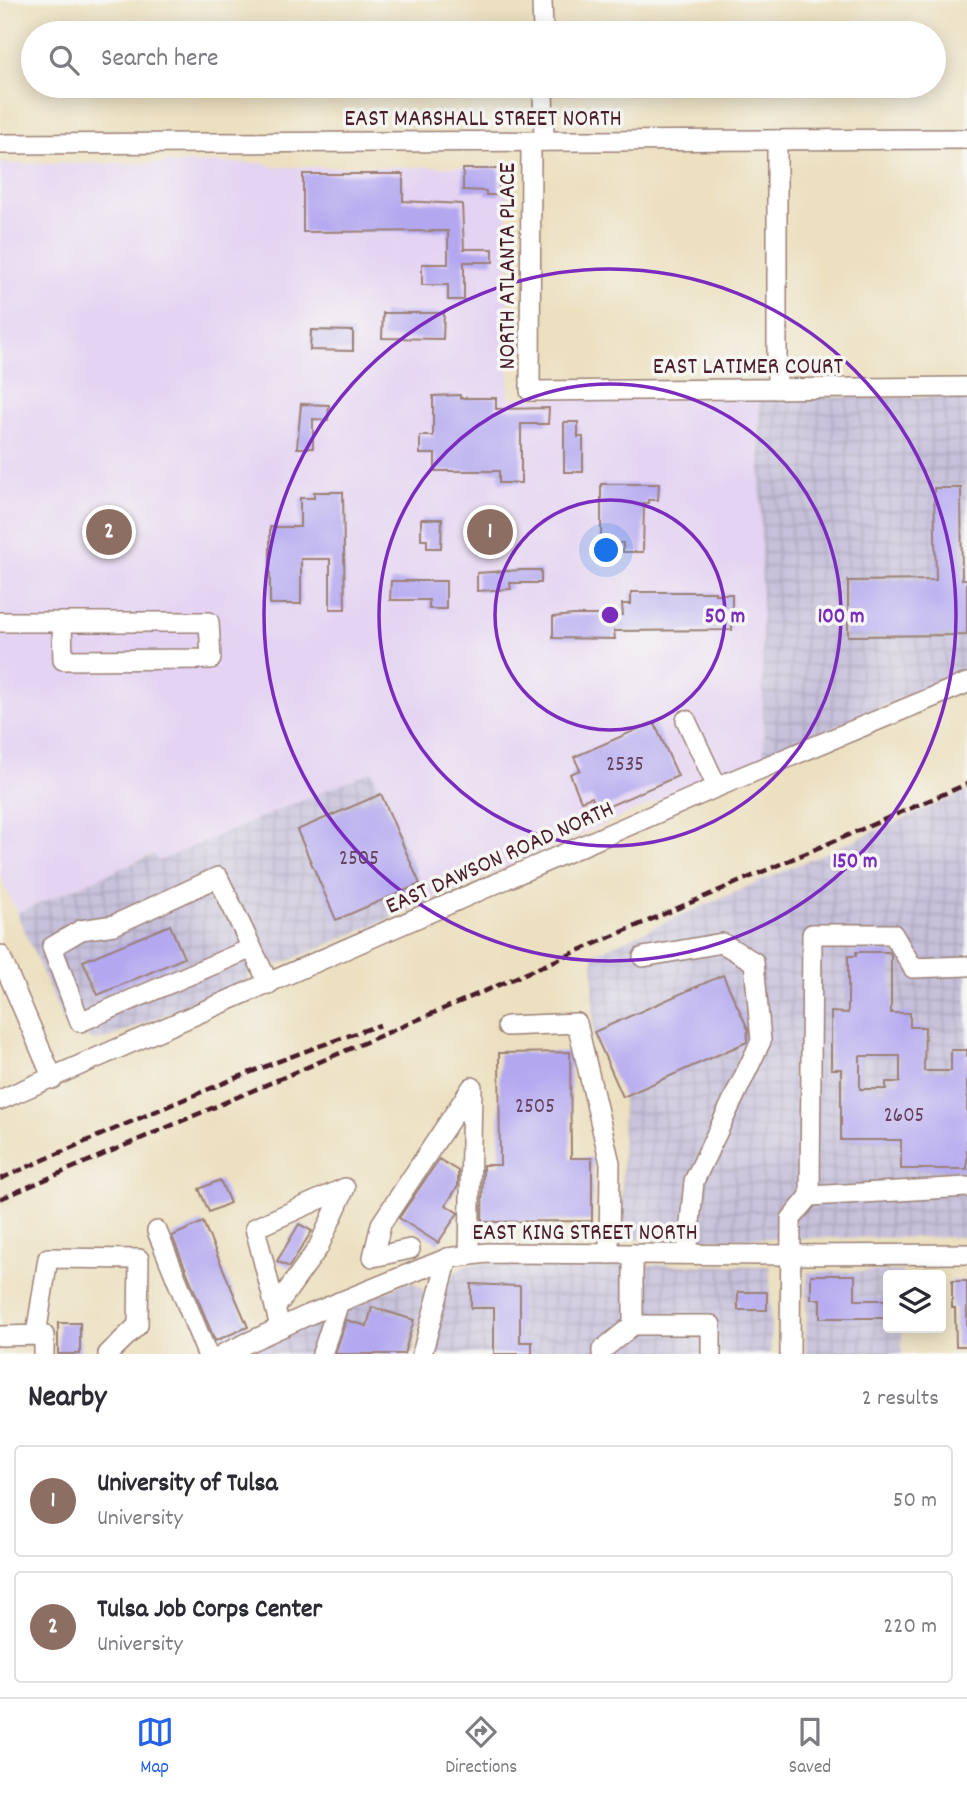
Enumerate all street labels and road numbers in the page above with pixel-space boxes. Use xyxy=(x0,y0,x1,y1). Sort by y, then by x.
street label: EAST MARSHALL STREET NORTH xyxy=(344,103,622,137)
street label: NORTH ATLANTA PLACE xyxy=(492,162,526,369)
street label: EAST LATIMER COURT xyxy=(653,351,844,385)
street label: EAST DAWSON ROAD NORTH xyxy=(381,793,620,924)
street label: EAST KING STREET NORTH xyxy=(472,1217,698,1251)

